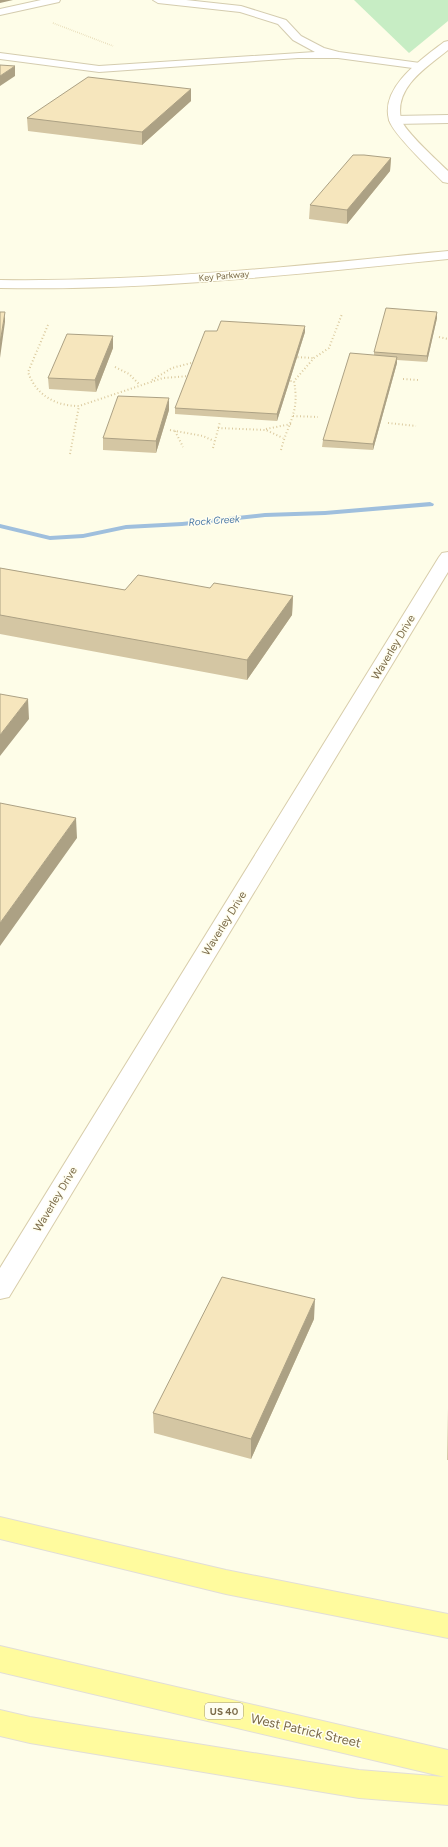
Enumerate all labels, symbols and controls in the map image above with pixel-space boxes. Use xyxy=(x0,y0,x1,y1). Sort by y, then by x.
street label: Key Parkway xyxy=(198,268,250,283)
water label: Rock Creek xyxy=(188,512,241,529)
street label: Waverley Drive xyxy=(369,613,418,682)
street label: Waverley Drive xyxy=(200,889,249,958)
street label: Waverley Drive xyxy=(31,1165,80,1234)
road number: US 40 xyxy=(205,1703,243,1719)
street label: West Patrick Street xyxy=(249,1711,362,1750)

